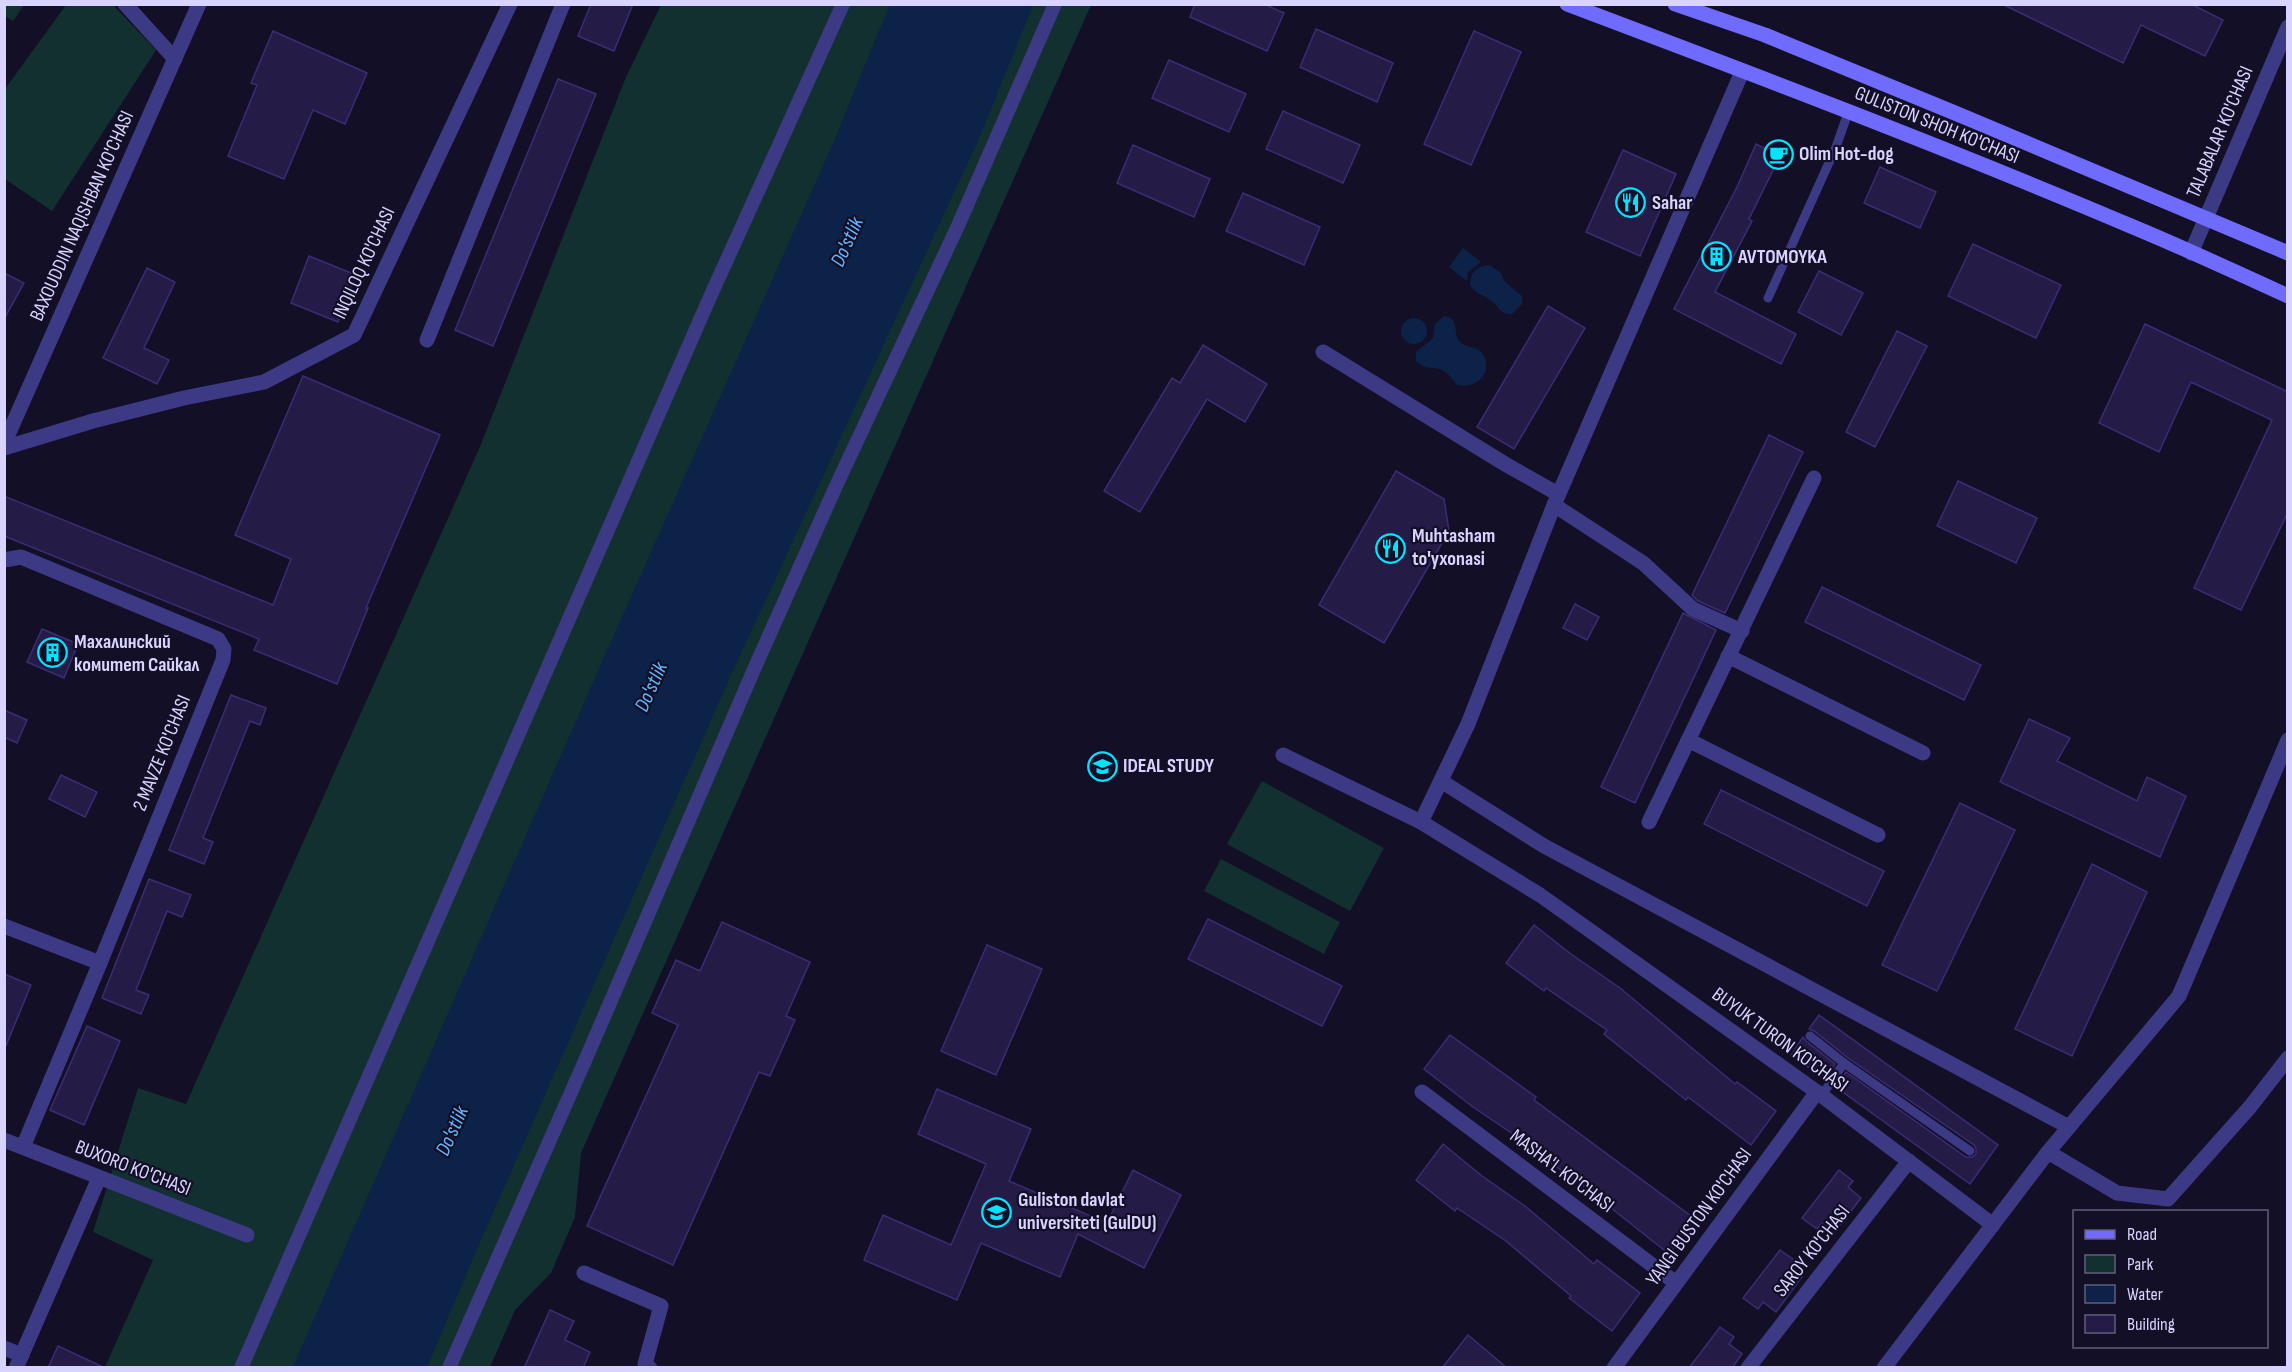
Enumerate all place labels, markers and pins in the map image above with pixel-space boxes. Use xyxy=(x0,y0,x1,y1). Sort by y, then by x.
cafe icon: Olim Hot-dog xyxy=(1762,138,1794,170)
place label: Olim Hot-dog xyxy=(1799,142,1894,166)
restaurant icon: Sahar xyxy=(1615,187,1647,219)
place label: Sahar xyxy=(1652,191,1692,215)
building icon: AVTOMOYKA xyxy=(1701,241,1733,273)
place label: AVTOMOYKA xyxy=(1737,245,1827,269)
place label: Muhtasham to'yxonasi xyxy=(1412,524,1495,571)
restaurant icon: Muhtasham to'yxonasi xyxy=(1375,532,1407,564)
place label: Махалинский комитет Сайкал xyxy=(74,630,200,677)
building icon: Махалинский комитет Сайкал xyxy=(37,637,69,669)
school or university icon: IDEAL STUDY xyxy=(1086,750,1118,782)
place label: IDEAL STUDY xyxy=(1123,754,1215,778)
place label: Guliston davlat universiteti (GulDU) xyxy=(1018,1188,1156,1235)
school or university icon: Guliston davlat universiteti (GulDU) xyxy=(981,1196,1013,1228)

